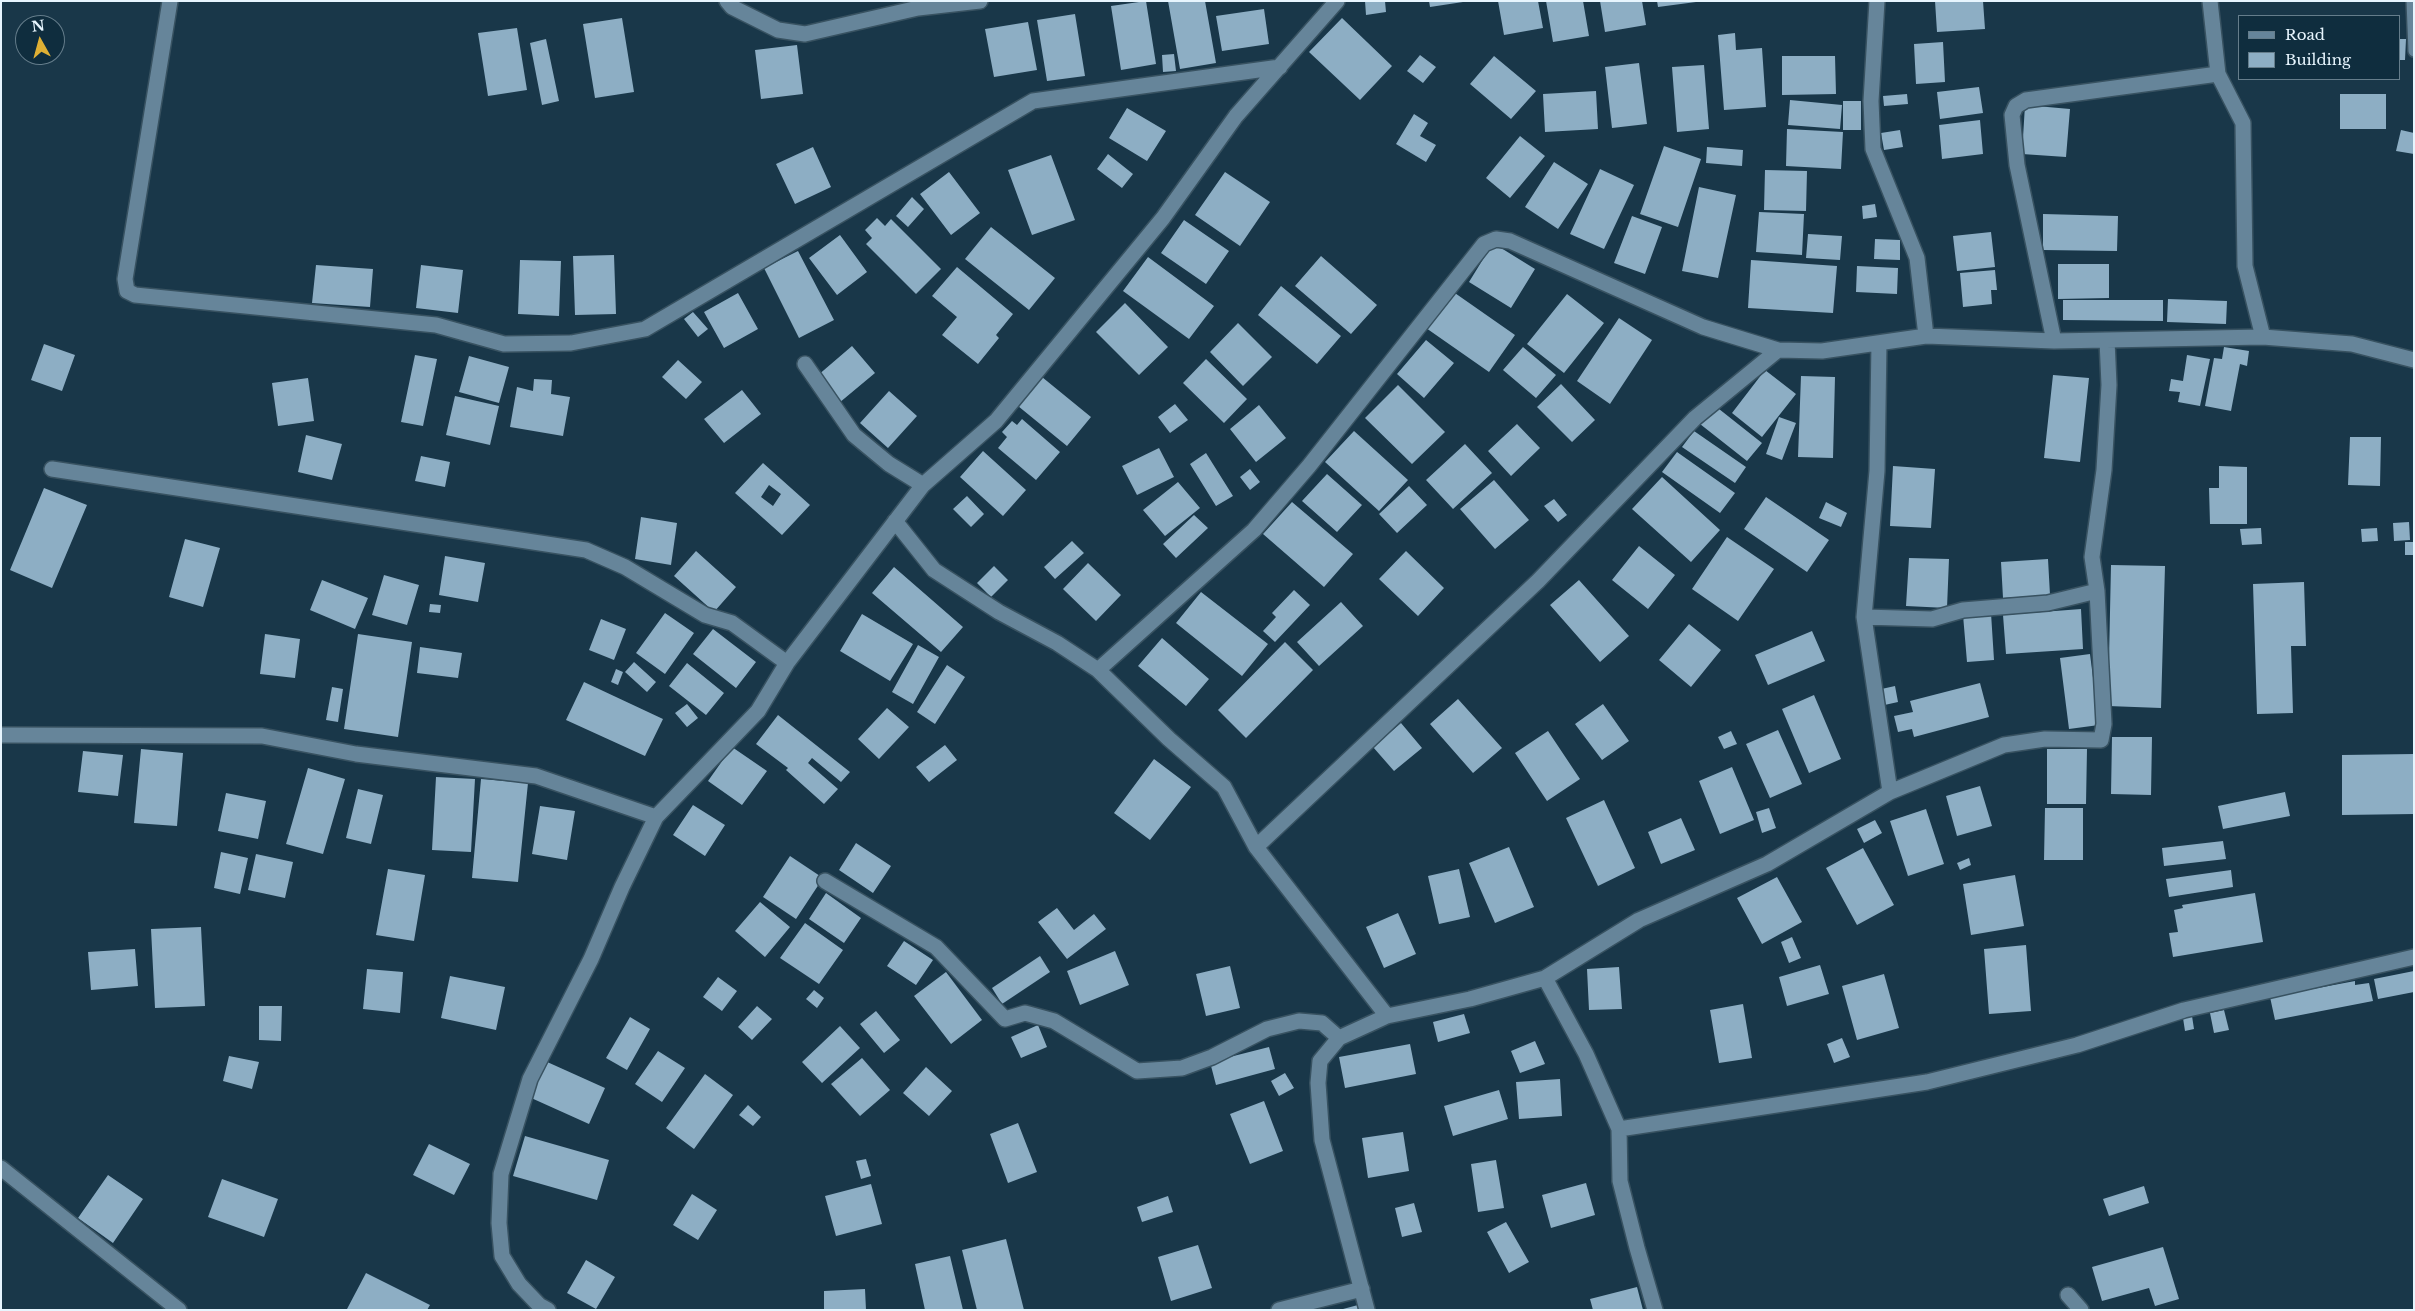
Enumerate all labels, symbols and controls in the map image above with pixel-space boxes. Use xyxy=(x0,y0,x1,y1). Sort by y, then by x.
north arrow xyxy=(15,15,65,65)
legend xyxy=(2238,15,2400,80)
text: N xyxy=(31,16,46,36)
text: Road xyxy=(2285,25,2325,44)
text: Building xyxy=(2285,50,2351,69)

